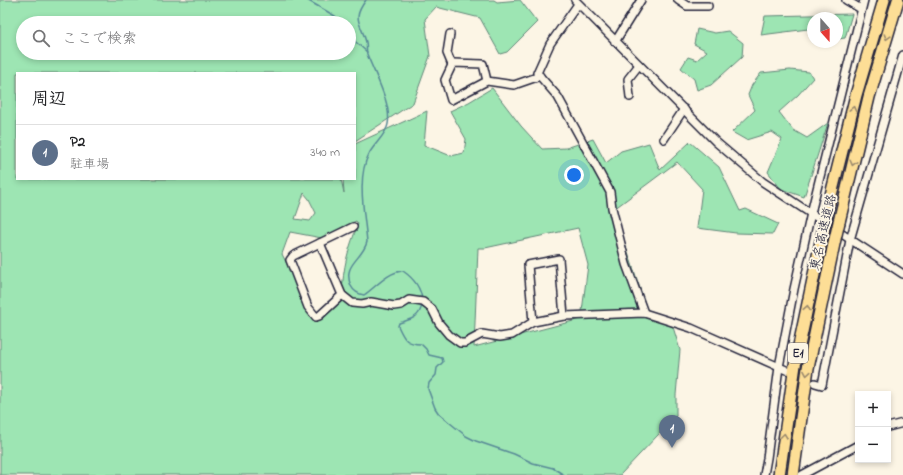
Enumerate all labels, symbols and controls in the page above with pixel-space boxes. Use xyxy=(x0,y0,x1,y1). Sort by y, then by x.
north arrow xyxy=(807,12,843,48)
search box xyxy=(16,16,356,60)
icon: search xyxy=(30,27,52,49)
text: ここで検索 xyxy=(62,28,137,50)
one-way arrow xyxy=(883,34,892,41)
text: 周辺 xyxy=(32,87,66,112)
one-way arrow xyxy=(848,106,856,113)
text: P2 xyxy=(70,131,85,153)
text: 1 xyxy=(43,143,47,162)
text: 340 m xyxy=(310,143,340,162)
text: 駐車場 xyxy=(70,155,109,174)
one-way arrow xyxy=(849,159,858,166)
your location xyxy=(564,165,584,185)
street label: 東名高速道路 xyxy=(805,192,841,272)
one-way arrow xyxy=(802,305,810,311)
road number: E1 xyxy=(788,343,808,363)
one-way arrow xyxy=(803,370,812,376)
map controls xyxy=(855,391,891,463)
button: + xyxy=(855,391,891,427)
pin: 1 xyxy=(659,415,685,448)
button: − xyxy=(855,427,891,463)
one-way arrow xyxy=(779,433,788,439)

